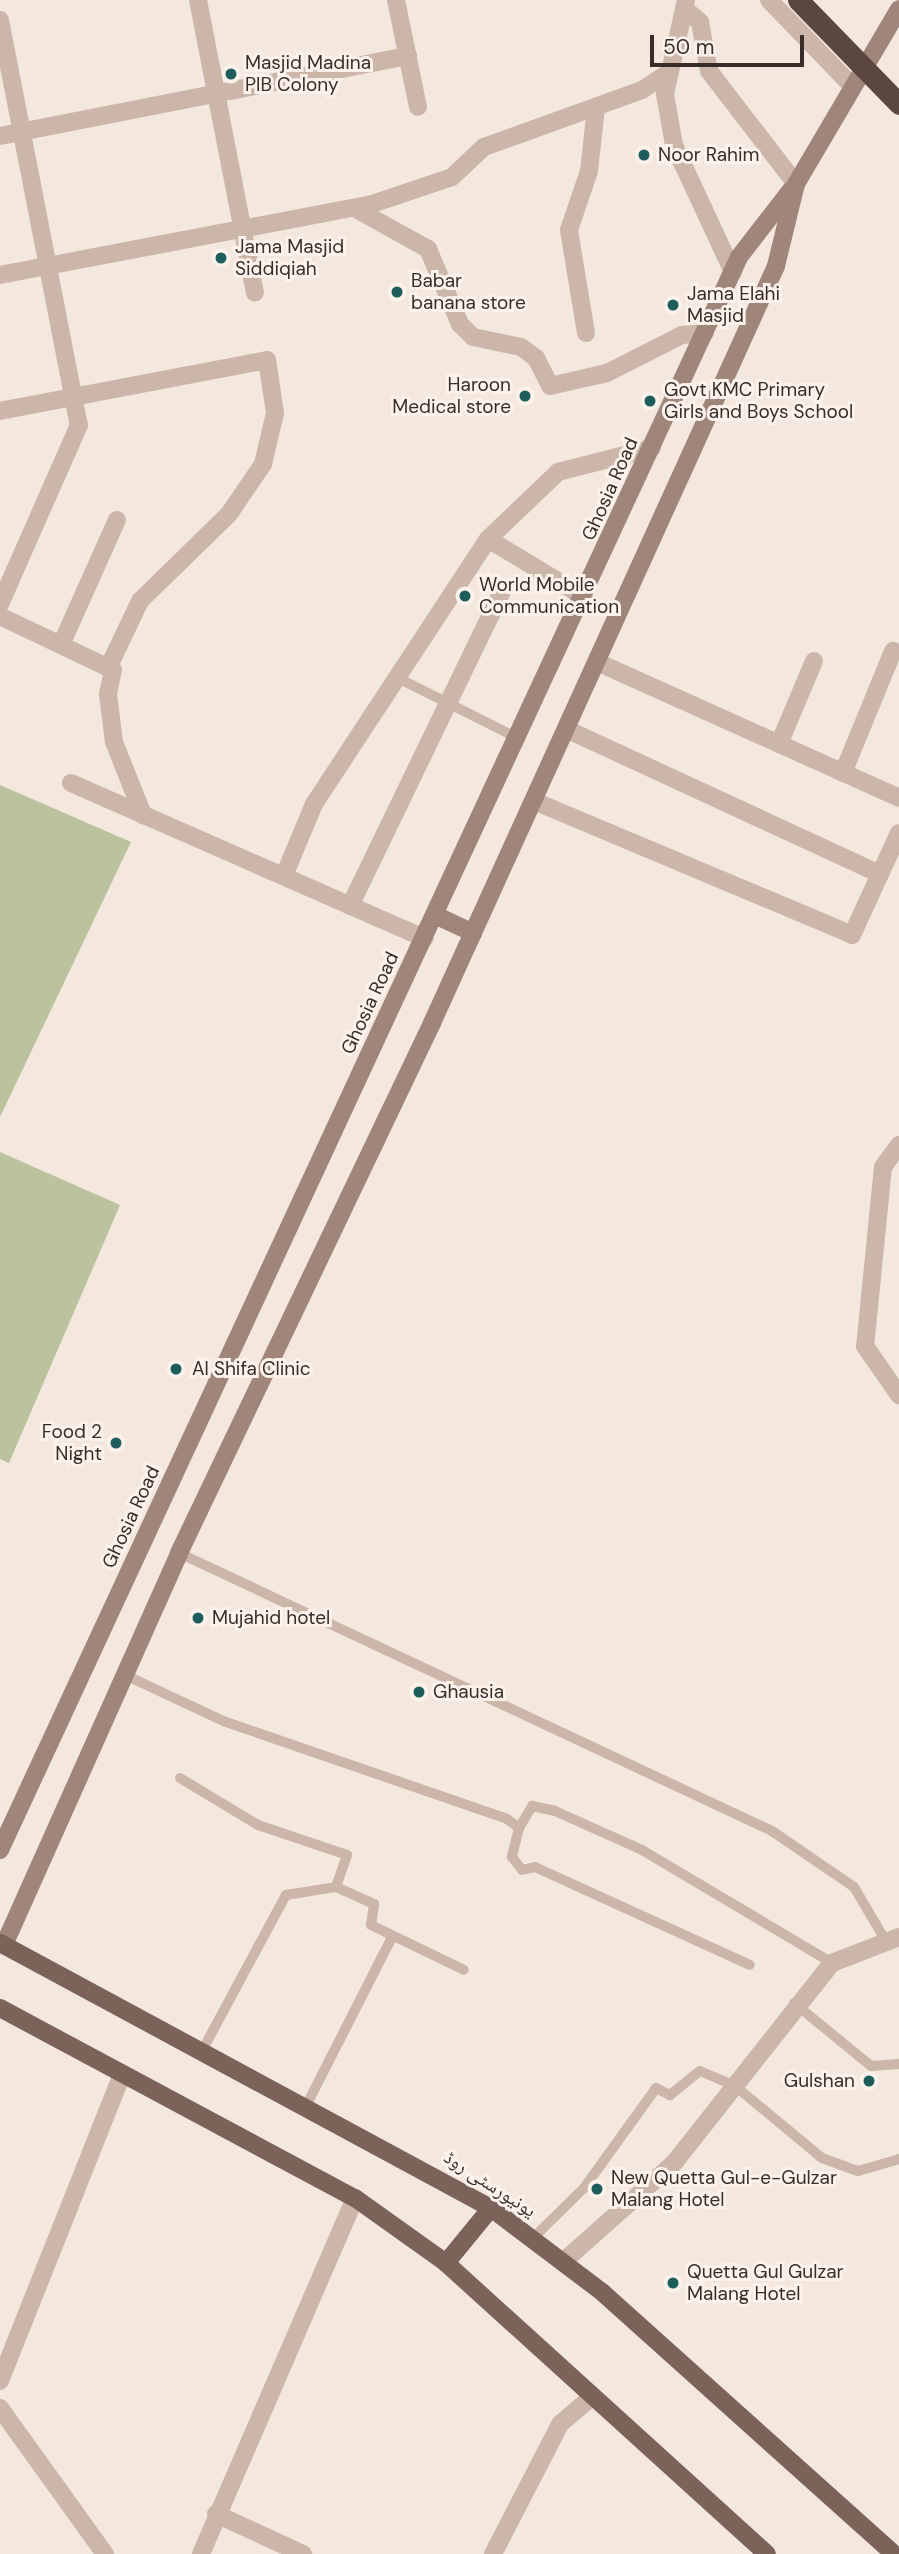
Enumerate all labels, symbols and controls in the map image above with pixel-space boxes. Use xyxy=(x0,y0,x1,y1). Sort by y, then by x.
scale bar xyxy=(654,21,808,65)
text: 50 m xyxy=(663,33,714,61)
place label: Masjid Madina PIB Colony xyxy=(245,52,371,96)
marker: Masjid Madina PIB Colony xyxy=(223,66,239,82)
place label: Noor Rahim xyxy=(658,144,760,166)
marker: Noor Rahim xyxy=(636,147,652,163)
place label: Jama Masjid Siddiqiah xyxy=(235,236,344,280)
marker: Jama Masjid Siddiqiah xyxy=(213,250,229,266)
place label: Babar banana store xyxy=(411,270,526,314)
place label: Jama Elahi Masjid xyxy=(687,283,780,327)
marker: Babar banana store xyxy=(389,284,405,300)
marker: Jama Elahi Masjid xyxy=(665,297,681,313)
place label: Haroon Medical store xyxy=(392,374,511,418)
place label: Govt KMC Primary Girls and Boys School xyxy=(664,379,853,423)
marker: Haroon Medical store xyxy=(517,388,533,404)
marker: Govt KMC Primary Girls and Boys School xyxy=(642,393,658,409)
street label: Ghosia Road xyxy=(577,434,643,544)
place label: World Mobile Communication xyxy=(479,574,619,618)
marker: World Mobile Communication xyxy=(457,588,473,604)
street label: Ghosia Road xyxy=(336,948,404,1058)
place label: Al Shifa Clinic xyxy=(192,1358,311,1380)
marker: Al Shifa Clinic xyxy=(166,1359,186,1379)
place label: Food 2 Night xyxy=(42,1421,102,1465)
marker: Food 2 Night xyxy=(108,1435,124,1451)
street label: Ghosia Road xyxy=(97,1462,165,1572)
place label: Mujahid hotel xyxy=(212,1607,330,1629)
marker: Mujahid hotel xyxy=(190,1610,206,1626)
place label: Ghausia xyxy=(433,1681,504,1703)
marker: Ghausia xyxy=(411,1684,427,1700)
place label: Gulshan xyxy=(784,2070,855,2092)
marker: Gulshan xyxy=(861,2073,877,2089)
street label: یونیورسٹی روڈ xyxy=(440,2146,540,2222)
place label: New Quetta Gul-e-Gulzar Malang Hotel xyxy=(611,2167,837,2211)
marker: New Quetta Gul-e-Gulzar Malang Hotel xyxy=(589,2181,605,2197)
place label: Quetta Gul Gulzar Malang Hotel xyxy=(687,2261,844,2305)
marker: Quetta Gul Gulzar Malang Hotel xyxy=(665,2275,681,2291)

